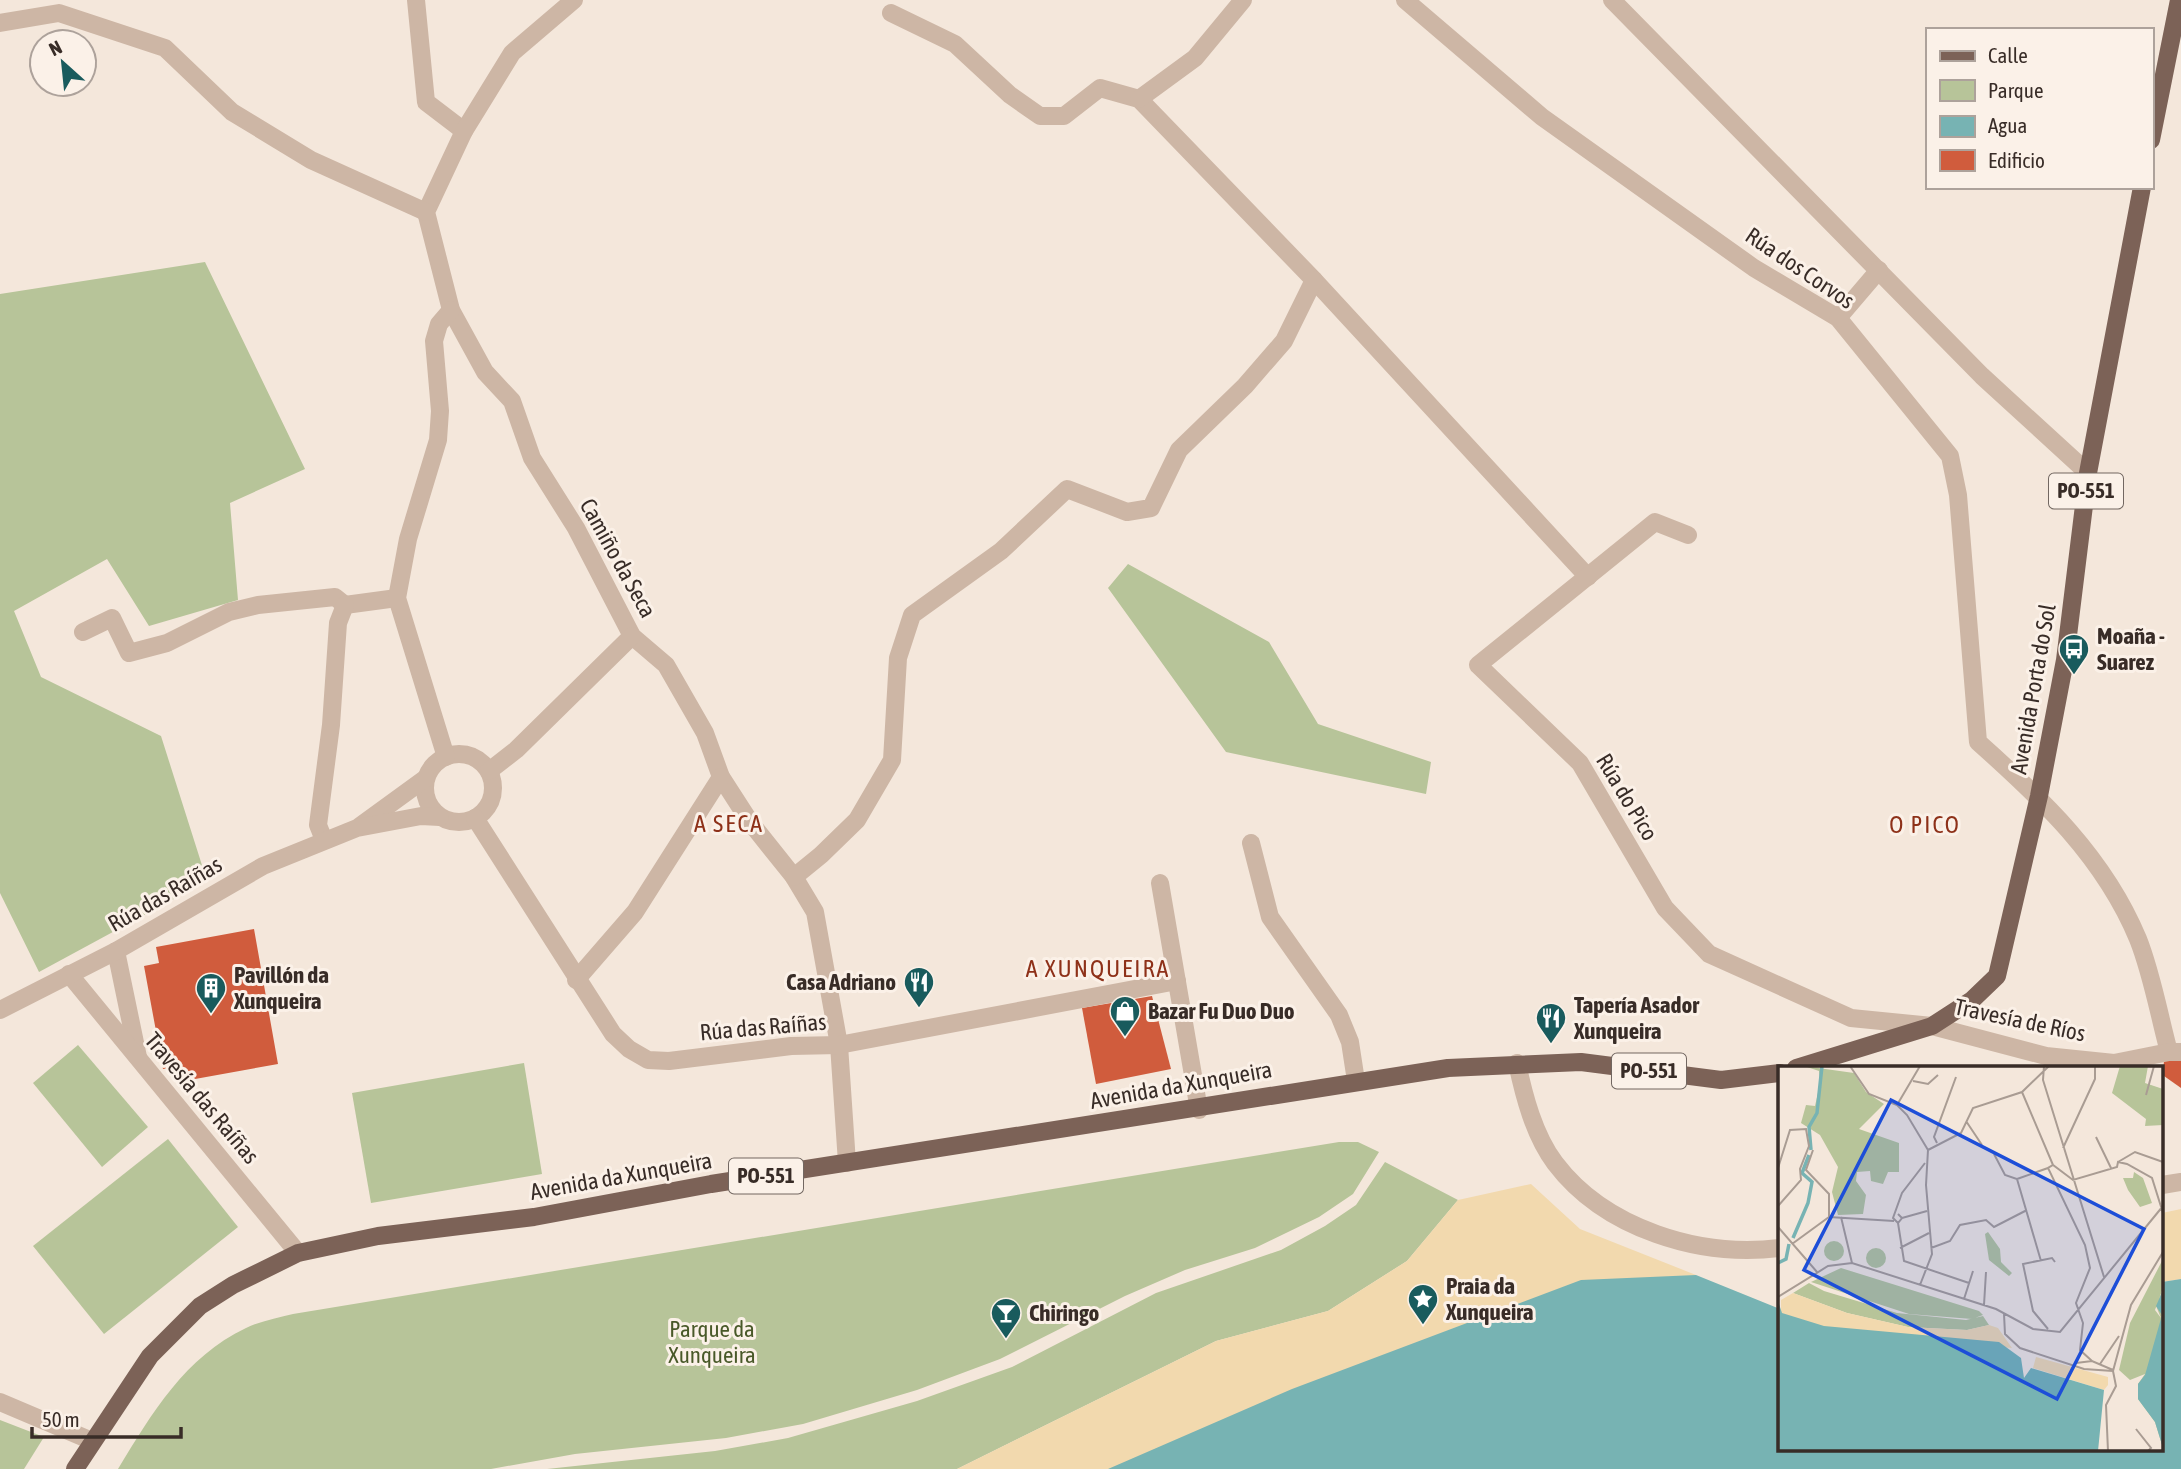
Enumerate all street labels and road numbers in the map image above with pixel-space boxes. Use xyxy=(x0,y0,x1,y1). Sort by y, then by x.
street label: Rúa dos Corvos xyxy=(1741,222,1859,314)
road number: PO-551 xyxy=(2049,474,2123,508)
street label: Camiño da Seca xyxy=(575,494,661,622)
street label: Avenida Porta do Sol xyxy=(2005,602,2061,776)
street label: Rúa do Pico xyxy=(1591,749,1663,845)
street label: Rúa das Raíñas xyxy=(104,851,226,937)
street label: Travesía de Ríos xyxy=(1952,993,2088,1047)
street label: Rúa das Raíñas xyxy=(699,1009,827,1045)
street label: Travesía das Raíñas xyxy=(140,1027,264,1169)
road number: PO-551 xyxy=(1612,1054,1686,1088)
street label: Avenida da Xunqueira xyxy=(1088,1056,1274,1114)
street label: Avenida da Xunqueira xyxy=(528,1147,714,1205)
road number: PO-551 xyxy=(729,1158,803,1194)

